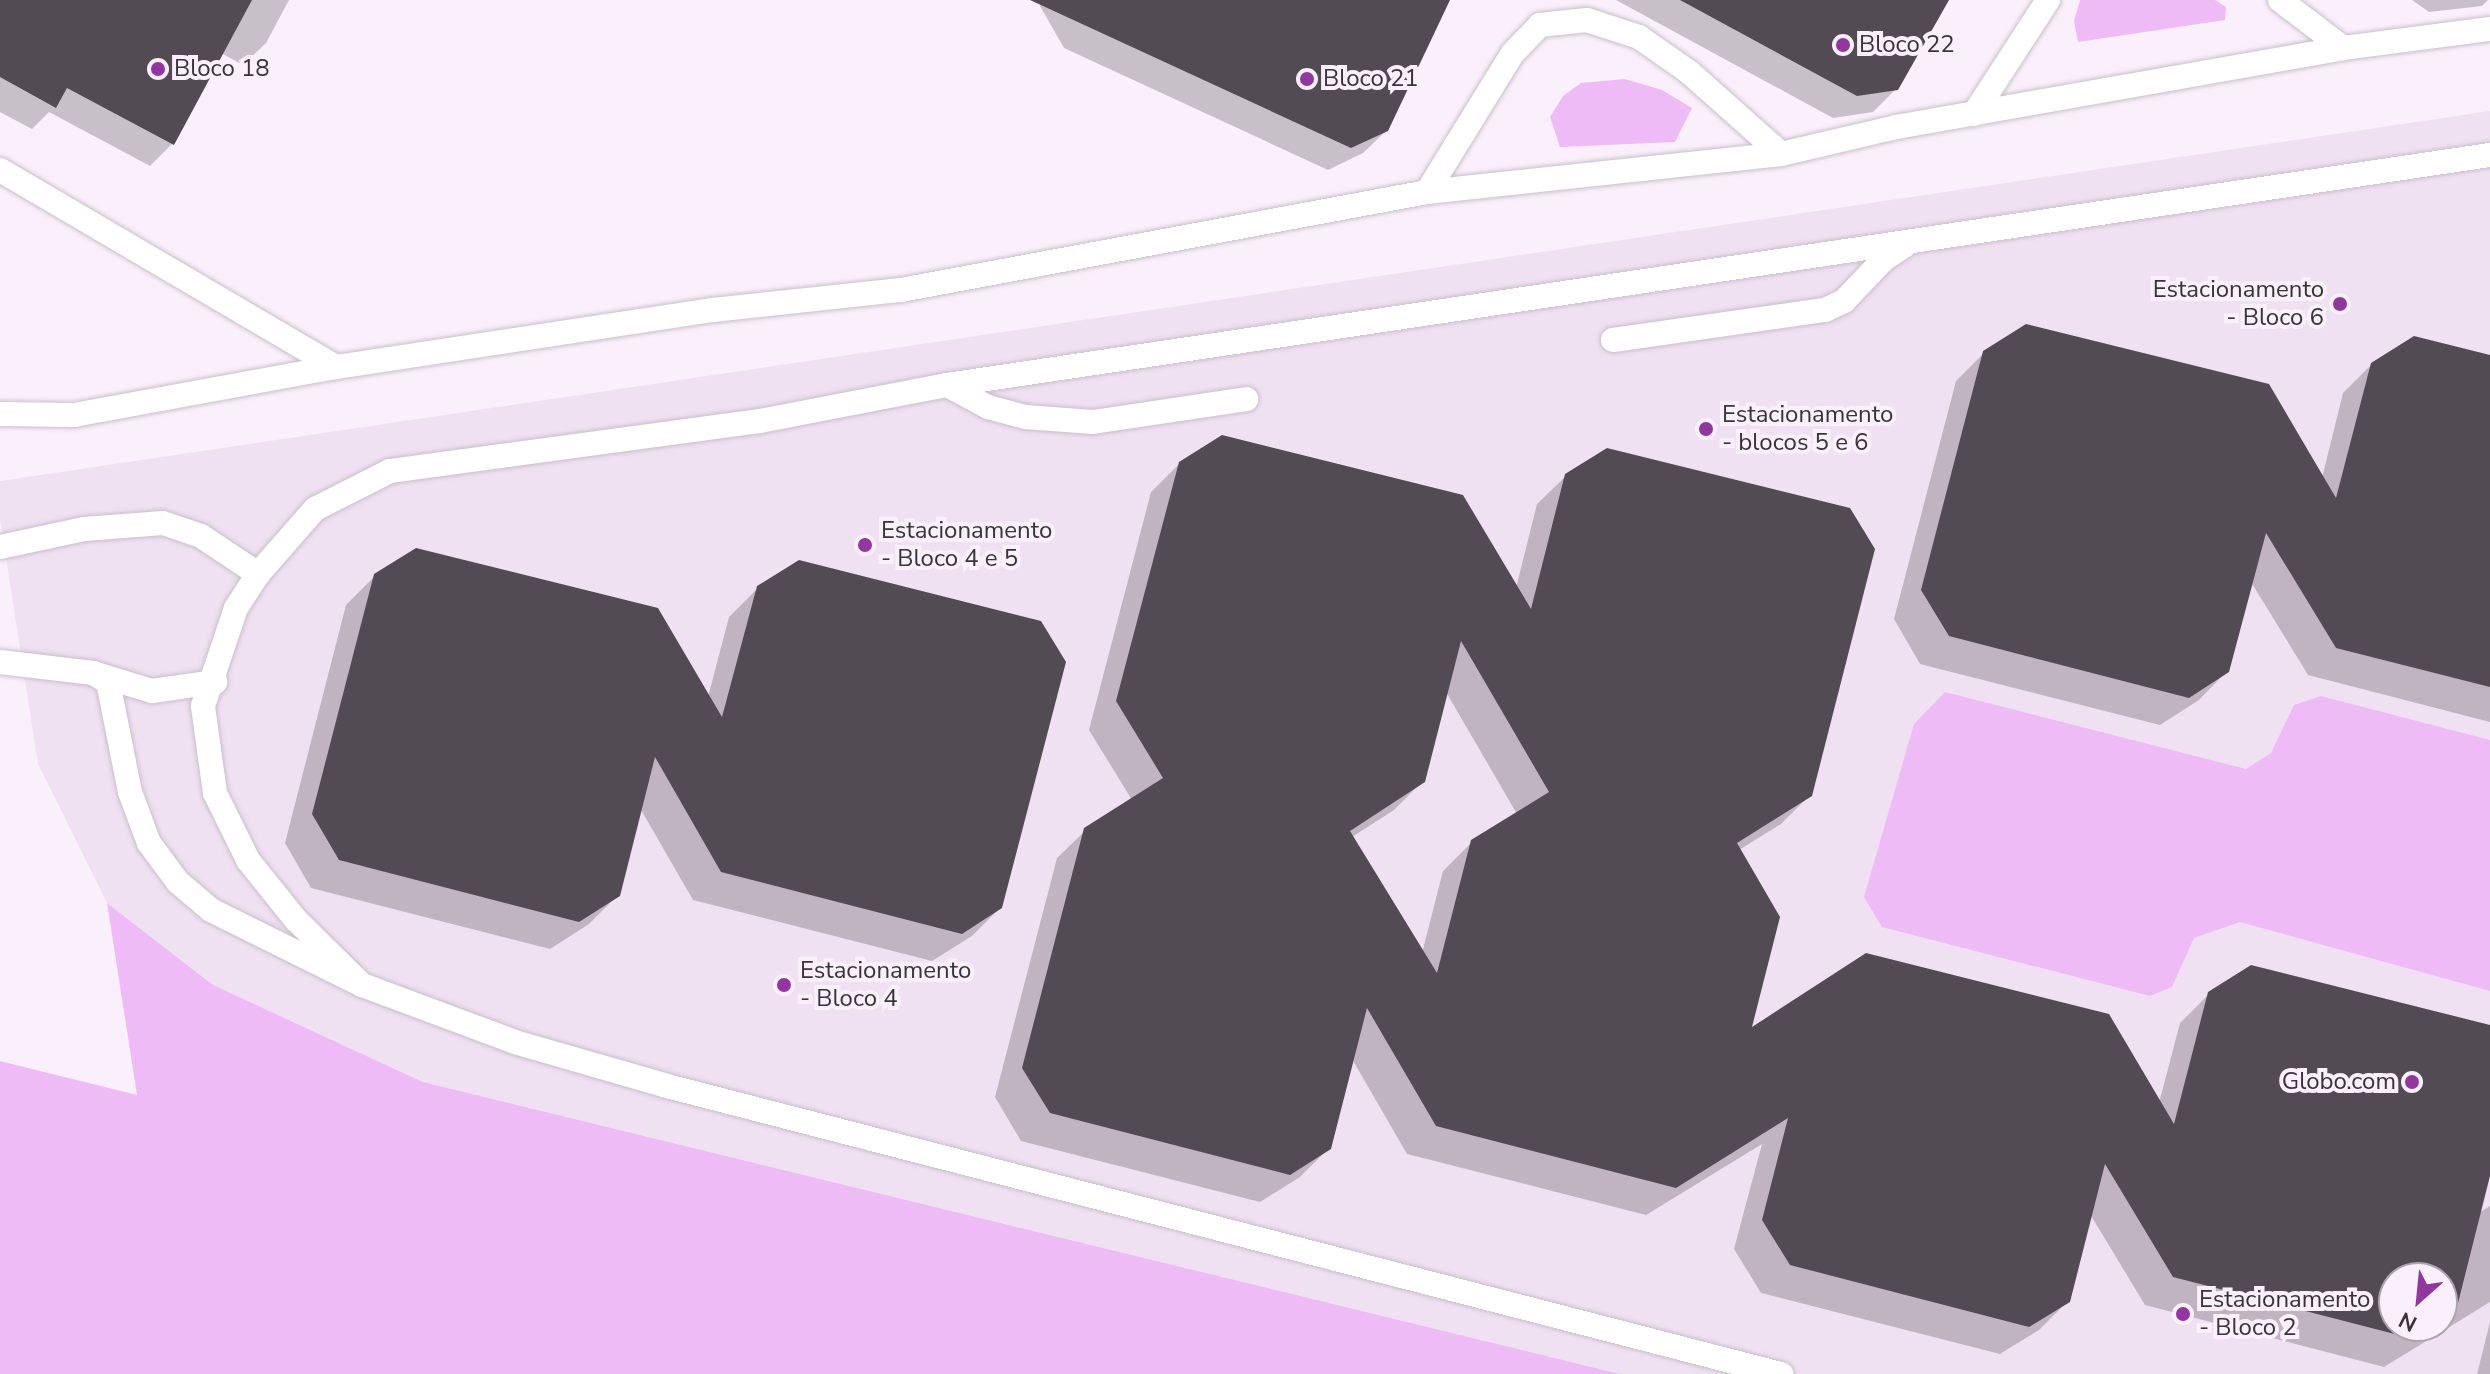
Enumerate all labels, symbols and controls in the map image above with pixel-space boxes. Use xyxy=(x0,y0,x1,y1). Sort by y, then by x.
place label: Bloco 22 xyxy=(1859,31,1955,59)
marker: Bloco 22 xyxy=(1834,36,1852,54)
place label: Bloco 18 xyxy=(174,55,270,83)
marker: Bloco 18 xyxy=(149,60,167,78)
place label: Bloco 21 xyxy=(1323,65,1419,93)
marker: Bloco 21 xyxy=(1298,70,1316,88)
place label: Estacionamento - Bloco 6 xyxy=(2153,276,2324,332)
marker: Estacionamento - Bloco 6 xyxy=(2331,295,2349,313)
place label: Estacionamento - blocos 5 e 6 xyxy=(1722,401,1893,457)
marker: Estacionamento - blocos 5 e 6 xyxy=(1697,420,1715,438)
place label: Estacionamento - Bloco 4 e 5 xyxy=(881,517,1052,573)
marker: Estacionamento - Bloco 4 e 5 xyxy=(856,536,874,554)
place label: Estacionamento - Bloco 4 xyxy=(800,957,971,1013)
marker: Estacionamento - Bloco 4 xyxy=(775,976,793,994)
place label: Globo.com xyxy=(2282,1068,2396,1096)
marker: Globo.com xyxy=(2403,1073,2421,1091)
north arrow xyxy=(2378,1262,2458,1342)
place label: Estacionamento - Bloco 2 xyxy=(2199,1286,2370,1342)
text: N xyxy=(2394,1304,2422,1339)
marker: Estacionamento - Bloco 2 xyxy=(2174,1305,2192,1323)

